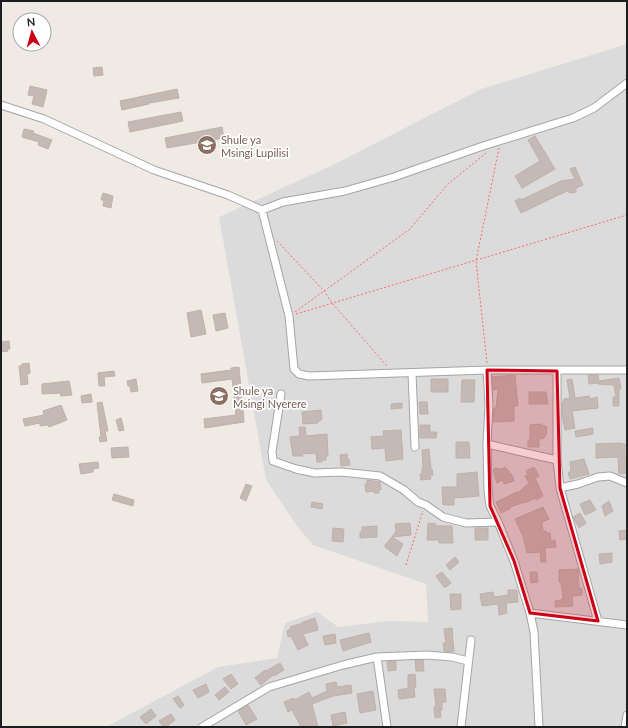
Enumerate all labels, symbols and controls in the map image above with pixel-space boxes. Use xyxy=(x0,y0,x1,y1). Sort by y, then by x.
north arrow xyxy=(12,12,52,52)
text: N xyxy=(26,15,36,28)
place label: Shule ya Msingi Lupilisi xyxy=(221,133,289,159)
school or university icon: Shule ya Msingi Lupilisi xyxy=(196,134,218,156)
place label: Shule ya Msingi Nyerere xyxy=(233,384,307,410)
school or university icon: Shule ya Msingi Nyerere xyxy=(208,385,230,407)

